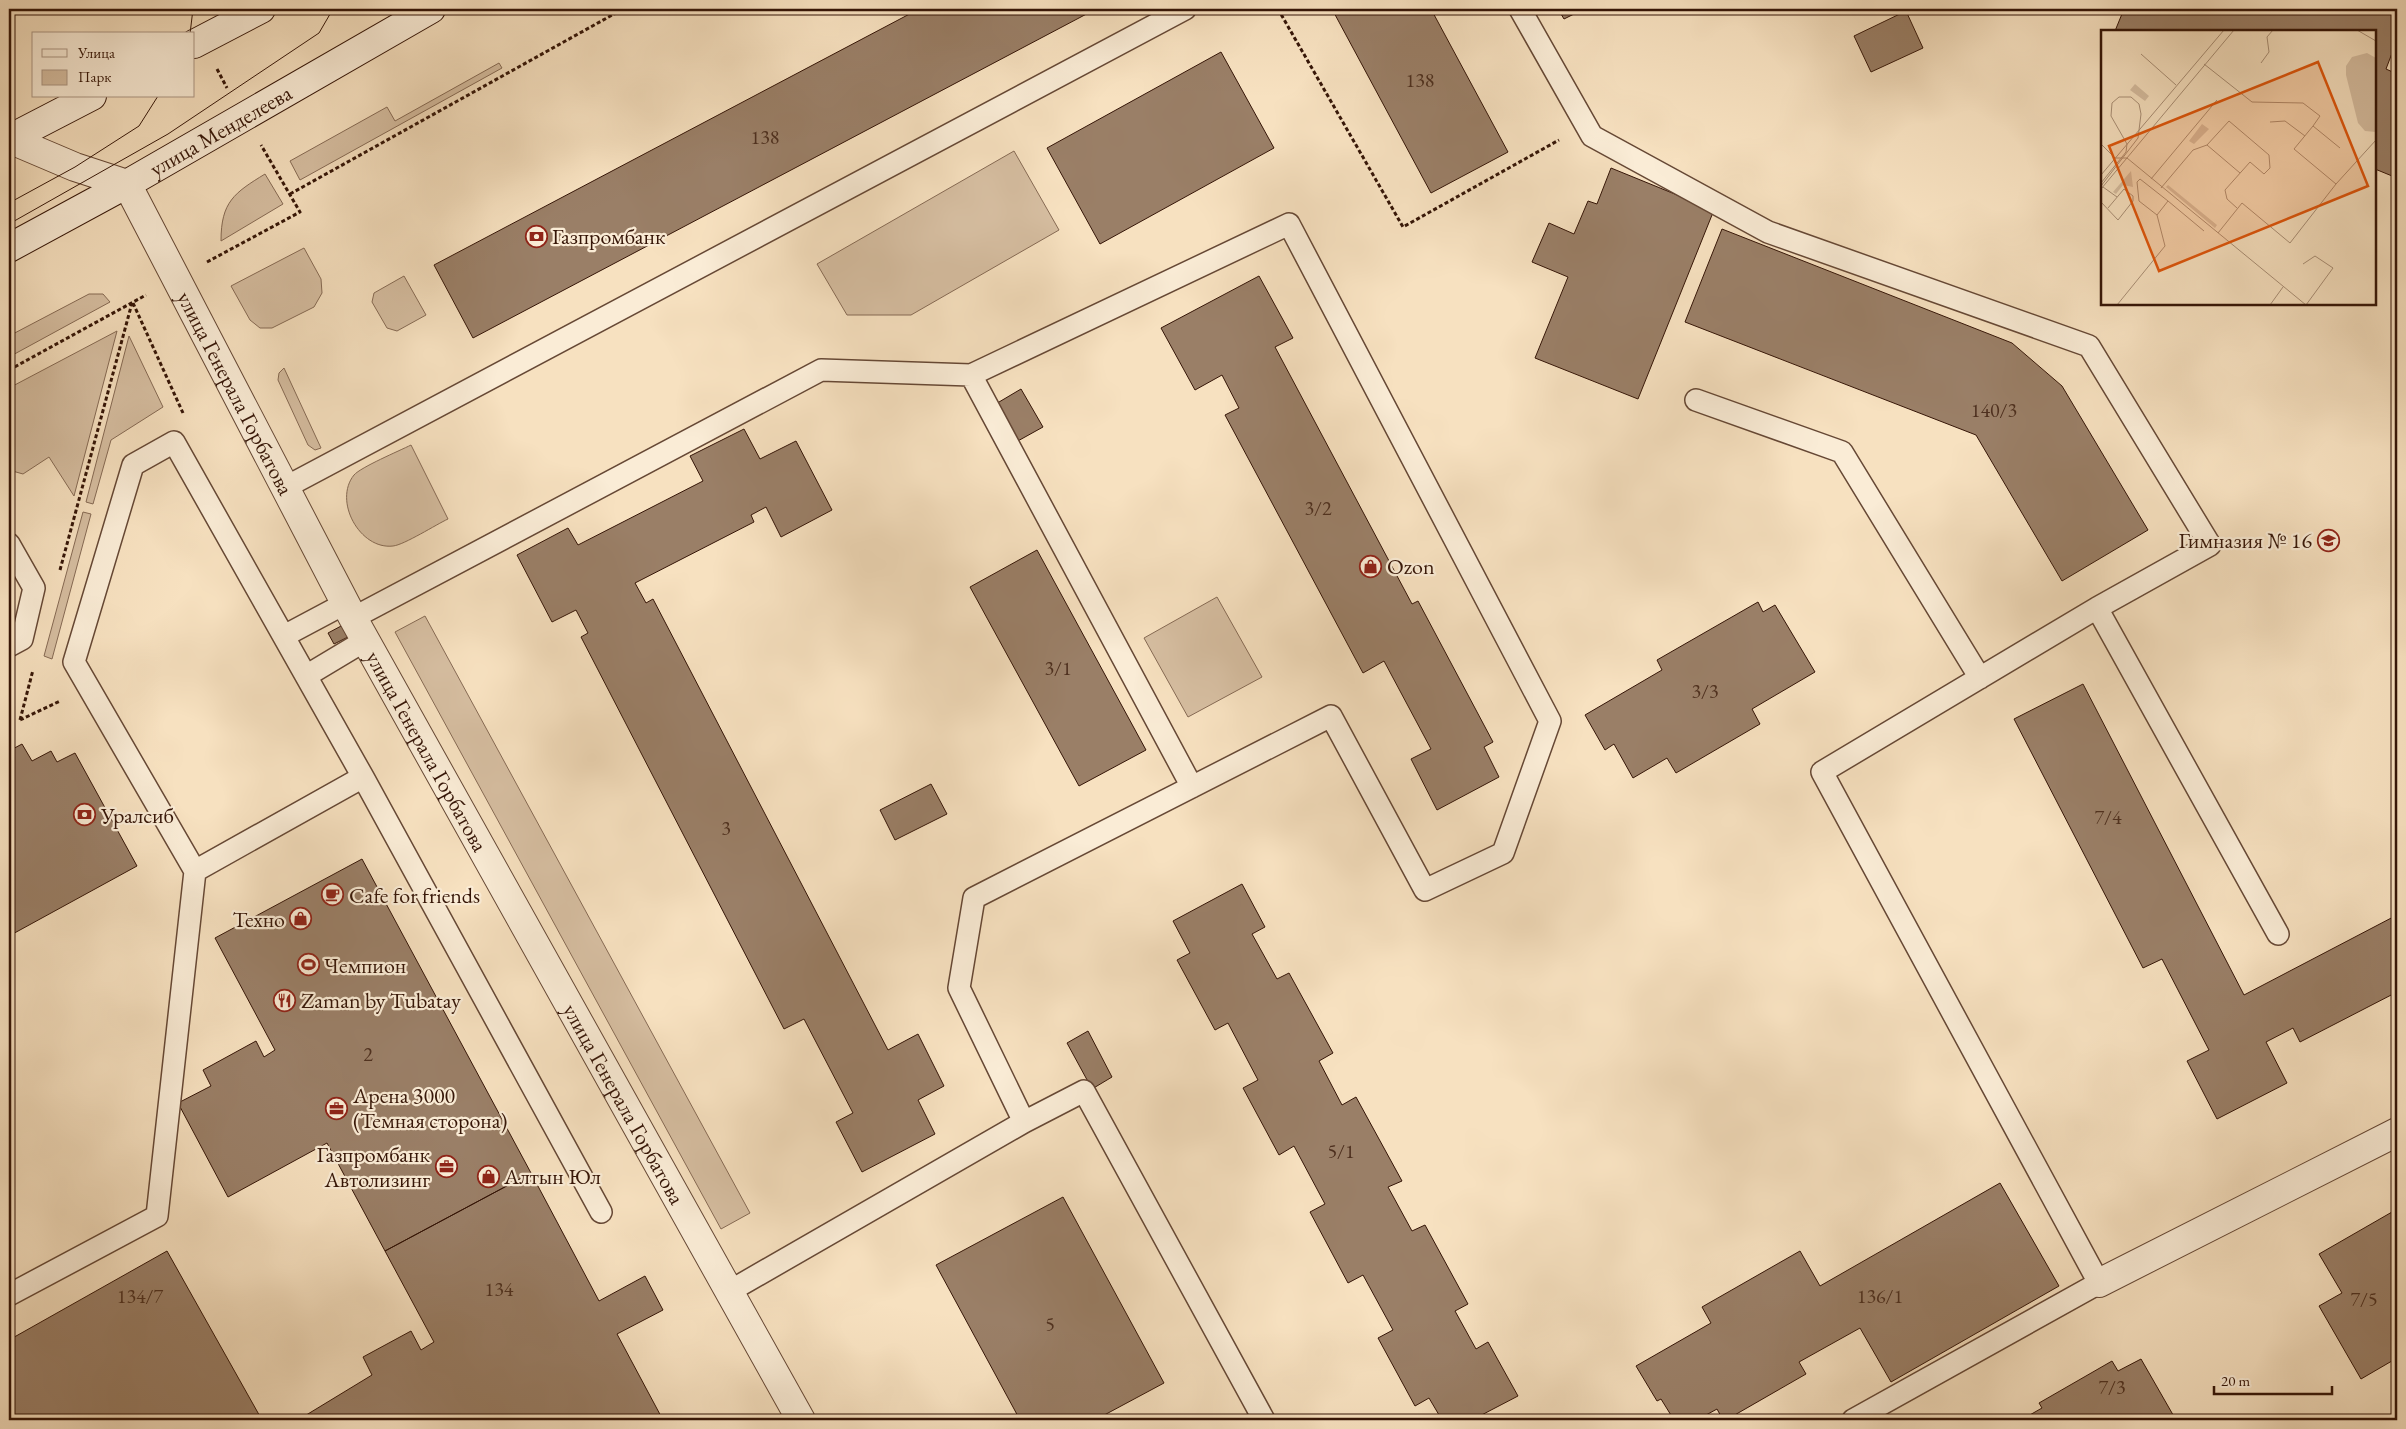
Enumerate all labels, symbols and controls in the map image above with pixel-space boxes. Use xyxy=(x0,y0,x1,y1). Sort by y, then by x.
inset map xyxy=(2101,30,2376,305)
legend xyxy=(32,32,195,98)
text: Улица xyxy=(77,43,115,62)
text: Парк xyxy=(78,67,111,86)
house number: 138 xyxy=(1406,67,1434,93)
street label: улица Менделеева xyxy=(144,78,297,183)
house number: 138 xyxy=(751,124,779,150)
place label: Газпромбанк xyxy=(552,222,666,251)
bank icon: Газпромбанк xyxy=(524,224,548,248)
street label: улица Генерала Горбатова xyxy=(171,286,301,500)
house number: 140/3 xyxy=(1971,397,2017,423)
house number: 3/2 xyxy=(1304,495,1332,521)
place label: Гимназия № 16 xyxy=(2179,526,2312,555)
school or university icon: Гимназия № 16 xyxy=(2316,528,2340,552)
place label: Ozon xyxy=(1387,552,1435,581)
shop icon: Ozon xyxy=(1359,554,1383,578)
street label: улица Генерала Горбатова xyxy=(360,645,495,857)
house number: 3/1 xyxy=(1044,655,1072,681)
house number: 3/3 xyxy=(1691,678,1719,704)
place label: Уралсиб xyxy=(100,801,174,830)
bank icon: Уралсиб xyxy=(73,803,97,827)
house number: 7/4 xyxy=(2094,804,2122,830)
house number: 3 xyxy=(721,815,731,841)
place label: Cafe for friends xyxy=(349,881,480,910)
cafe icon: Cafe for friends xyxy=(321,883,345,907)
place label: Техно xyxy=(233,905,285,934)
shop icon: Техно xyxy=(289,907,313,931)
place label: Чемпион xyxy=(324,951,406,980)
sports icon: Чемпион xyxy=(296,953,320,977)
place label: Zaman by Tubatay xyxy=(301,986,461,1015)
restaurant icon: Zaman by Tubatay xyxy=(273,988,297,1012)
street label: улица Генерала Горбатова xyxy=(557,998,692,1210)
house number: 2 xyxy=(363,1041,373,1067)
place label: Арена 3000 (Темная сторона) xyxy=(352,1081,508,1135)
office icon: Арена 3000 (Темная сторона) xyxy=(325,1096,349,1120)
house number: 5/1 xyxy=(1327,1138,1355,1164)
place label: Газпромбанк Автолизинг xyxy=(316,1140,430,1194)
office icon: Газпромбанк Автолизинг xyxy=(434,1155,458,1179)
place label: Алтын Юл xyxy=(503,1162,601,1191)
shop icon: Алтын Юл xyxy=(476,1164,500,1188)
house number: 134 xyxy=(485,1276,514,1302)
house number: 134/7 xyxy=(117,1283,164,1309)
house number: 136/1 xyxy=(1857,1283,1903,1309)
house number: 7/5 xyxy=(2350,1286,2378,1312)
house number: 5 xyxy=(1045,1311,1055,1337)
scale bar xyxy=(2214,1364,2331,1396)
text: 20 m xyxy=(2221,1371,2250,1390)
house number: 7/3 xyxy=(2098,1374,2126,1400)

